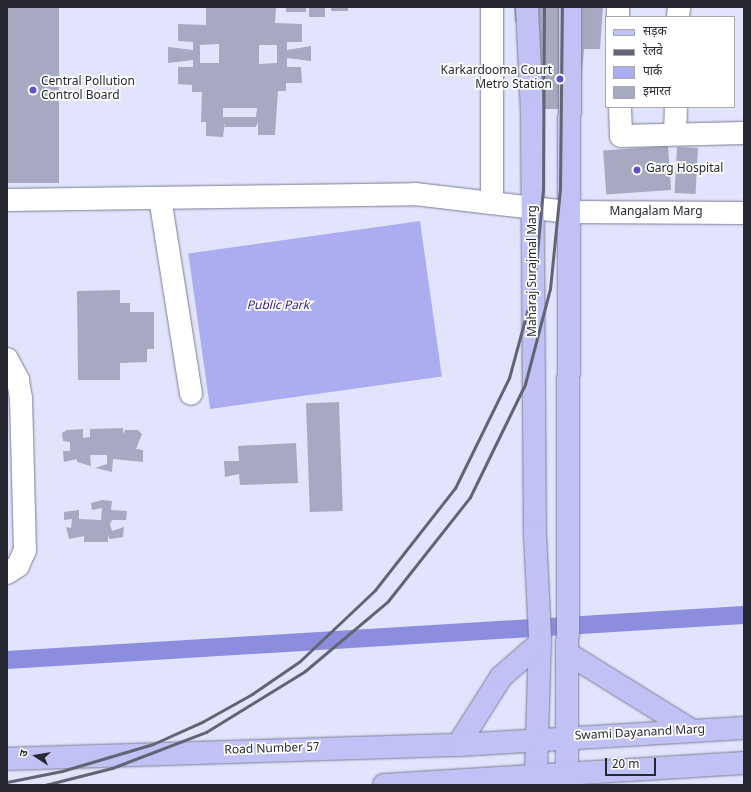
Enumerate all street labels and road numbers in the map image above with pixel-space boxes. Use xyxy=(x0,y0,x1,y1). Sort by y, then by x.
street label: Maharaj Surajmal Marg xyxy=(527,205,541,337)
street label: Mangalam Marg xyxy=(609,206,703,220)
street label: Swami Dayanand Marg xyxy=(574,723,706,745)
street label: Road Number 57 xyxy=(224,741,320,759)

